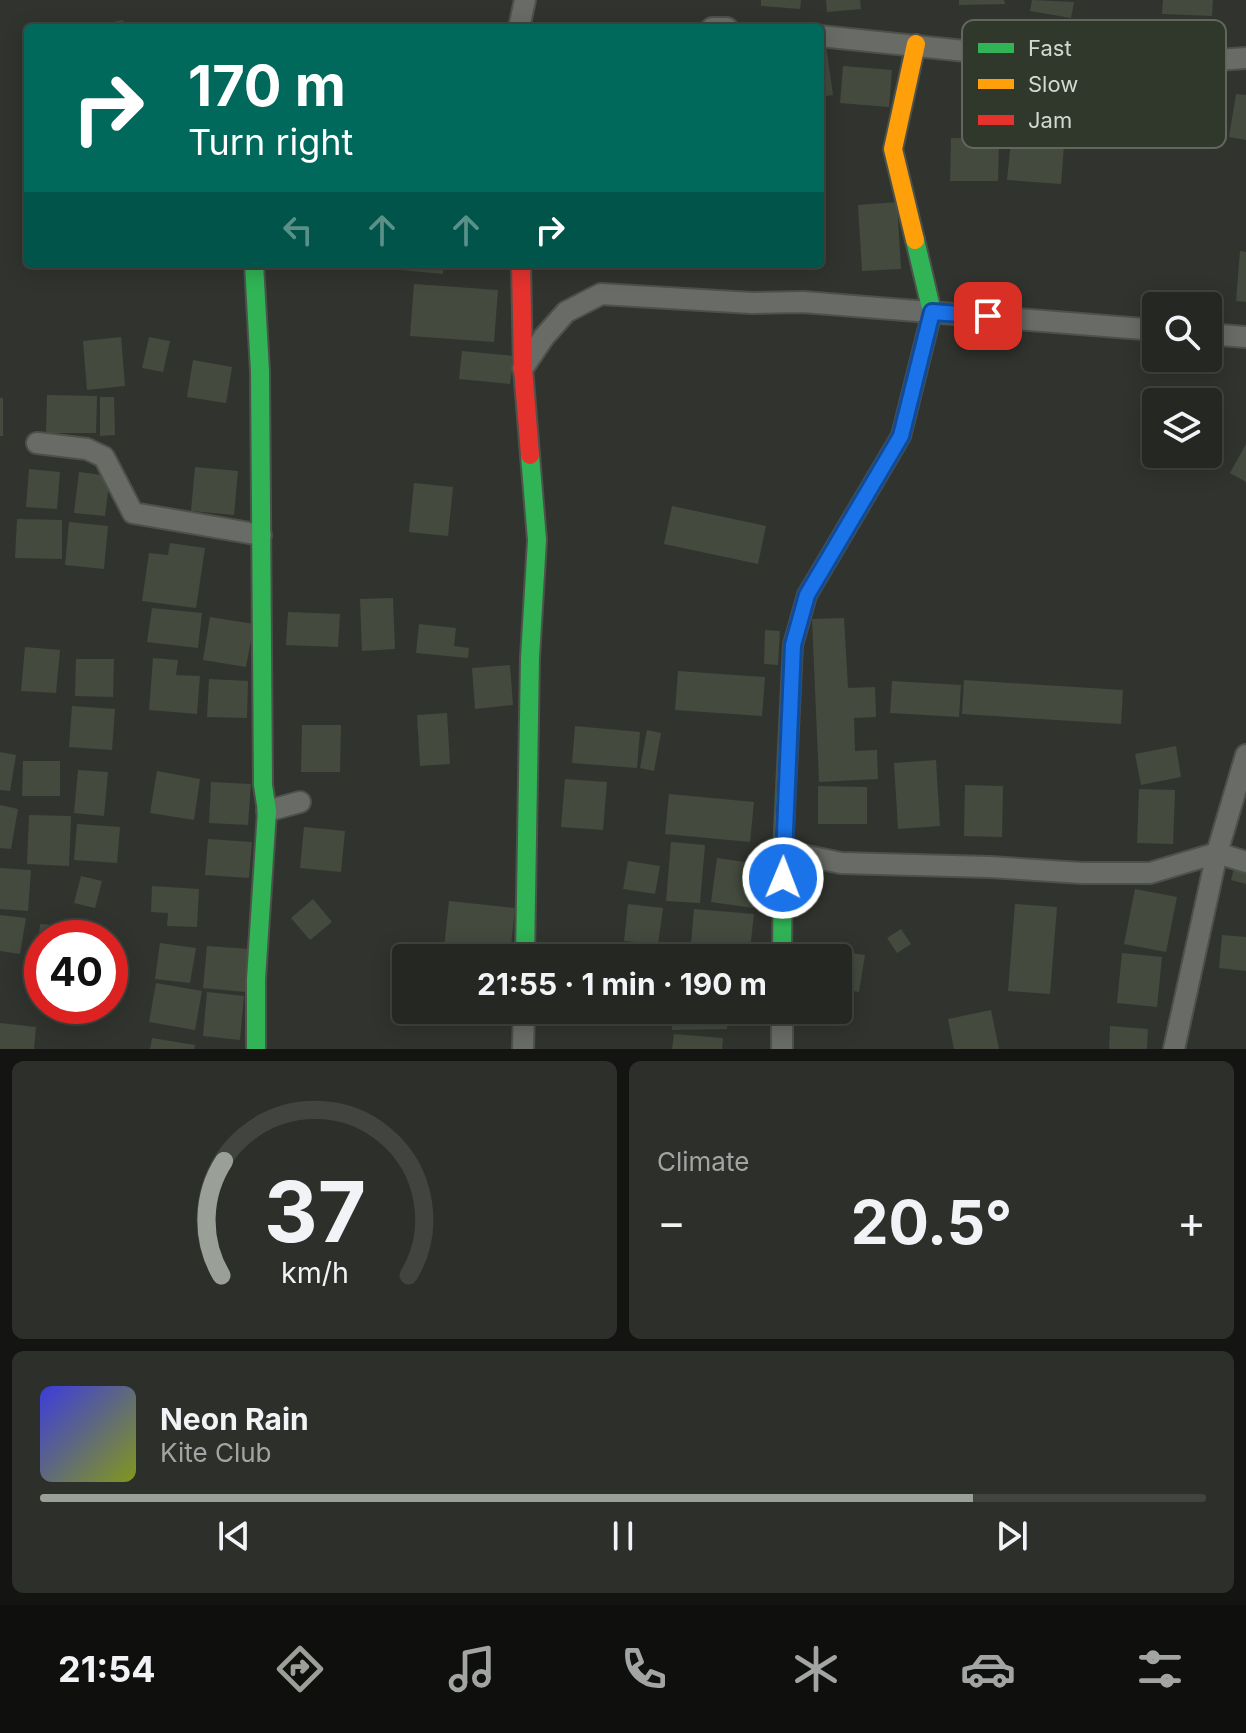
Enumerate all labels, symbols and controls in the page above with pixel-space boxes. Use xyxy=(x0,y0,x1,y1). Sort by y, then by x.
legend xyxy=(962,20,1226,148)
text: Fast xyxy=(1028,35,1072,61)
text: 170 m xyxy=(188,52,346,120)
icon: right xyxy=(56,56,160,160)
text: Slow xyxy=(1028,71,1078,97)
text: Jam xyxy=(1028,107,1072,133)
text: Turn right xyxy=(188,120,353,164)
icon: left xyxy=(276,208,320,252)
icon: ahead xyxy=(360,208,404,252)
icon: ahead xyxy=(444,208,488,252)
icon: right xyxy=(528,208,572,252)
pin xyxy=(954,282,1022,350)
map controls xyxy=(1142,292,1222,468)
button: search xyxy=(1142,292,1222,372)
icon: arrive xyxy=(966,294,1010,338)
button: layers xyxy=(1142,388,1222,468)
position arrow xyxy=(741,836,825,920)
speed limit sign: 40 xyxy=(24,920,128,1024)
text: 21:55 · 1 min · 190 m xyxy=(477,966,767,1002)
text: Climate xyxy=(657,1146,749,1177)
text: 37 xyxy=(263,1161,366,1262)
text: 20.5° xyxy=(851,1186,1012,1258)
text: − xyxy=(657,1195,686,1249)
text: + xyxy=(1177,1195,1206,1249)
text: km/h xyxy=(281,1255,348,1290)
text: Neon Rain xyxy=(160,1401,309,1437)
text: Kite Club xyxy=(160,1437,271,1468)
icon: previous xyxy=(212,1514,256,1558)
icon: pause xyxy=(601,1514,645,1558)
icon: next xyxy=(990,1514,1034,1558)
icon: directions xyxy=(272,1641,328,1697)
icon: music xyxy=(444,1641,500,1697)
icon: phone xyxy=(616,1641,672,1697)
icon: climate xyxy=(788,1641,844,1697)
icon: car xyxy=(960,1641,1016,1697)
icon: filters xyxy=(1132,1641,1188,1697)
text: 21:54 xyxy=(58,1647,156,1691)

